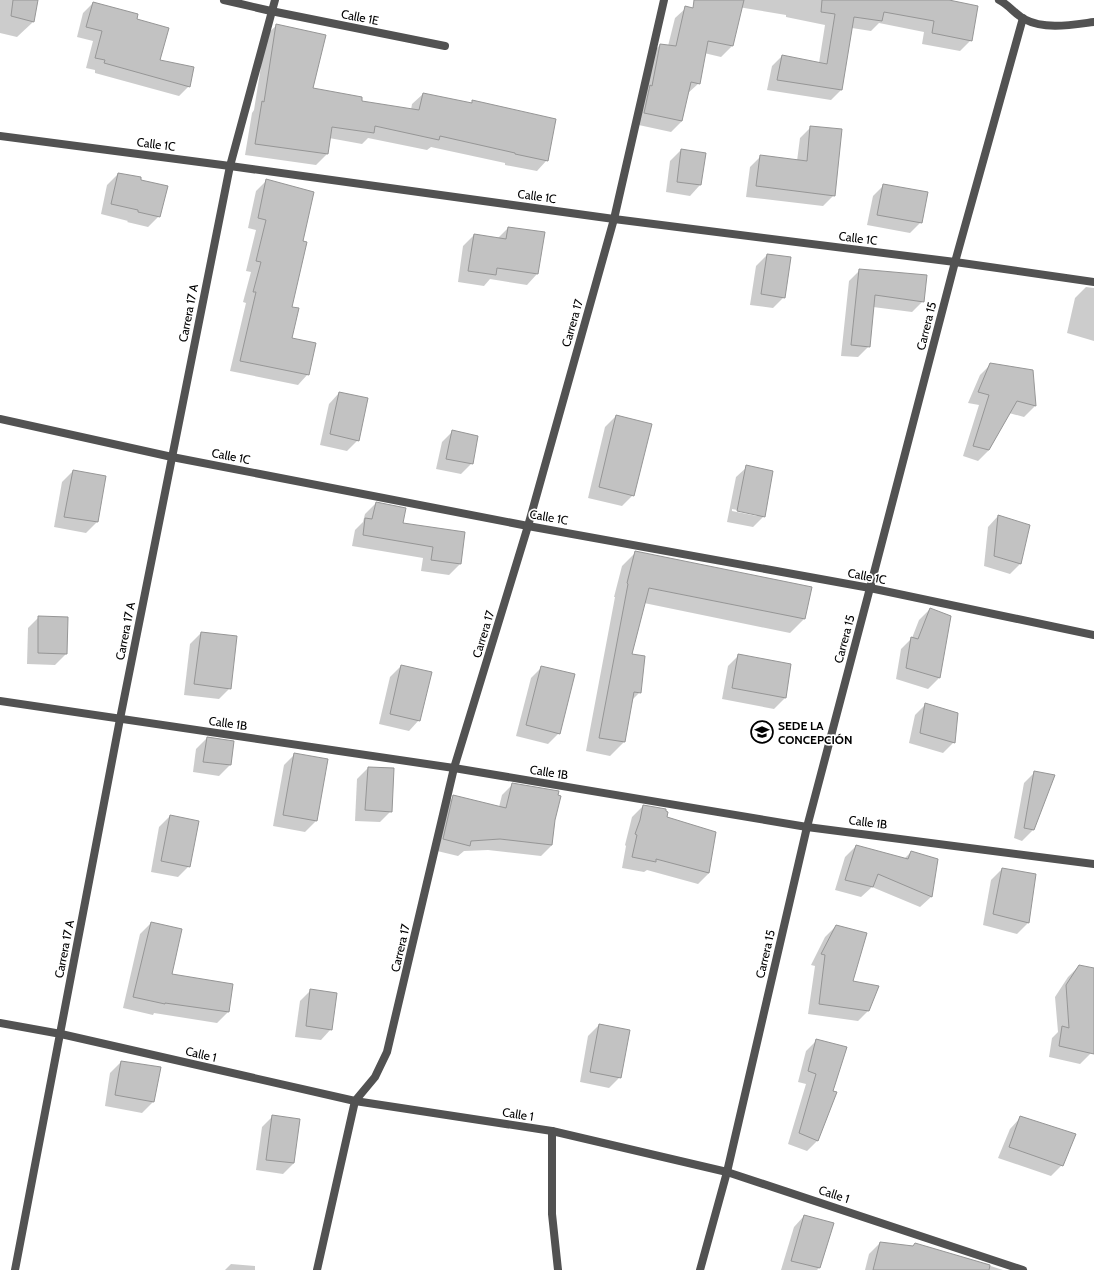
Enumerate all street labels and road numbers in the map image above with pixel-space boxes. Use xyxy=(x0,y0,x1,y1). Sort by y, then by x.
street label: Calle 1E xyxy=(340,6,381,28)
street label: Calle 1C xyxy=(136,134,176,154)
street label: Calle 1C xyxy=(517,186,557,206)
street label: Calle 1C xyxy=(838,228,878,248)
street label: Carrera 17 A xyxy=(175,282,201,343)
street label: Carrera 17 xyxy=(558,297,586,349)
street label: Carrera 15 xyxy=(913,300,939,352)
street label: Calle 1C xyxy=(210,445,252,467)
street label: Calle 1C xyxy=(529,506,569,528)
street label: Calle 1C xyxy=(846,565,888,587)
street label: Carrera 17 A xyxy=(112,600,138,661)
street label: Carrera 17 xyxy=(469,608,497,660)
street label: Carrera 15 xyxy=(830,613,858,665)
street label: Calle 1B xyxy=(208,713,248,733)
street label: Calle 1B xyxy=(529,762,569,782)
street label: Calle 1B xyxy=(848,812,888,832)
street label: Carrera 17 A xyxy=(51,918,77,979)
street label: Carrera 17 xyxy=(387,923,413,973)
street label: Carrera 15 xyxy=(752,928,778,980)
street label: Calle 1 xyxy=(184,1043,218,1065)
street label: Calle 1 xyxy=(501,1104,535,1124)
street label: Calle 1 xyxy=(817,1182,851,1206)

